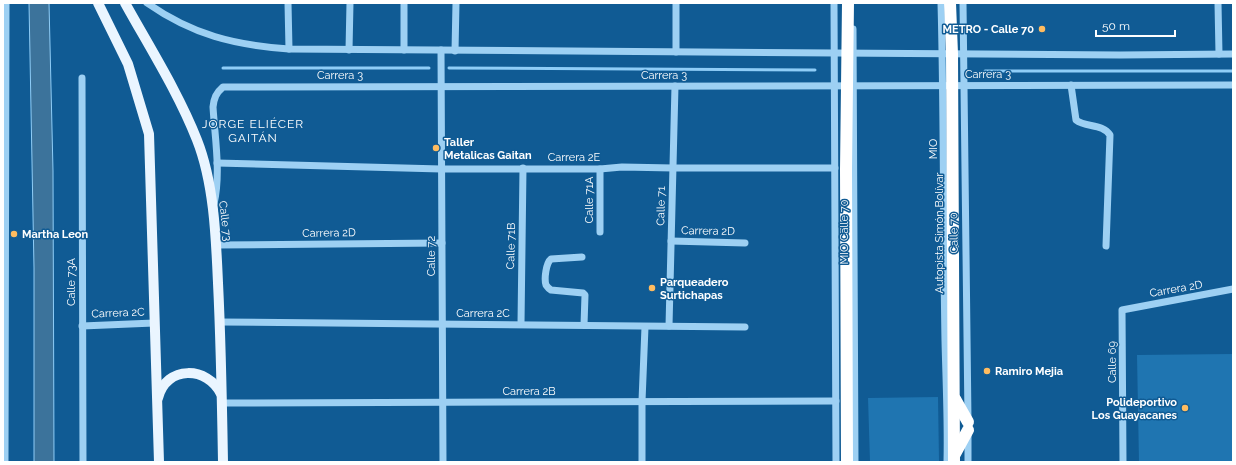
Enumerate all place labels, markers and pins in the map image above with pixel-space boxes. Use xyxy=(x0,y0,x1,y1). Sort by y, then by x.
place label: METRO - Calle 70 xyxy=(943,23,1034,36)
marker: METRO - Calle 70 xyxy=(1037,24,1047,34)
place label: Taller Metalicas Gaitan xyxy=(444,136,532,162)
marker: Taller Metalicas Gaitan xyxy=(431,143,441,153)
place label: Martha Leon xyxy=(22,228,88,241)
marker: Martha Leon xyxy=(9,229,19,239)
place label: Parqueadero Surtichapas xyxy=(660,276,729,302)
marker: Parqueadero Surtichapas xyxy=(647,283,657,293)
place label: Ramiro Mejia xyxy=(995,365,1063,378)
marker: Ramiro Mejia xyxy=(982,366,992,376)
place label: Polideportivo Los Guayacanes xyxy=(1092,396,1178,422)
marker: Polideportivo Los Guayacanes xyxy=(1180,403,1190,413)

